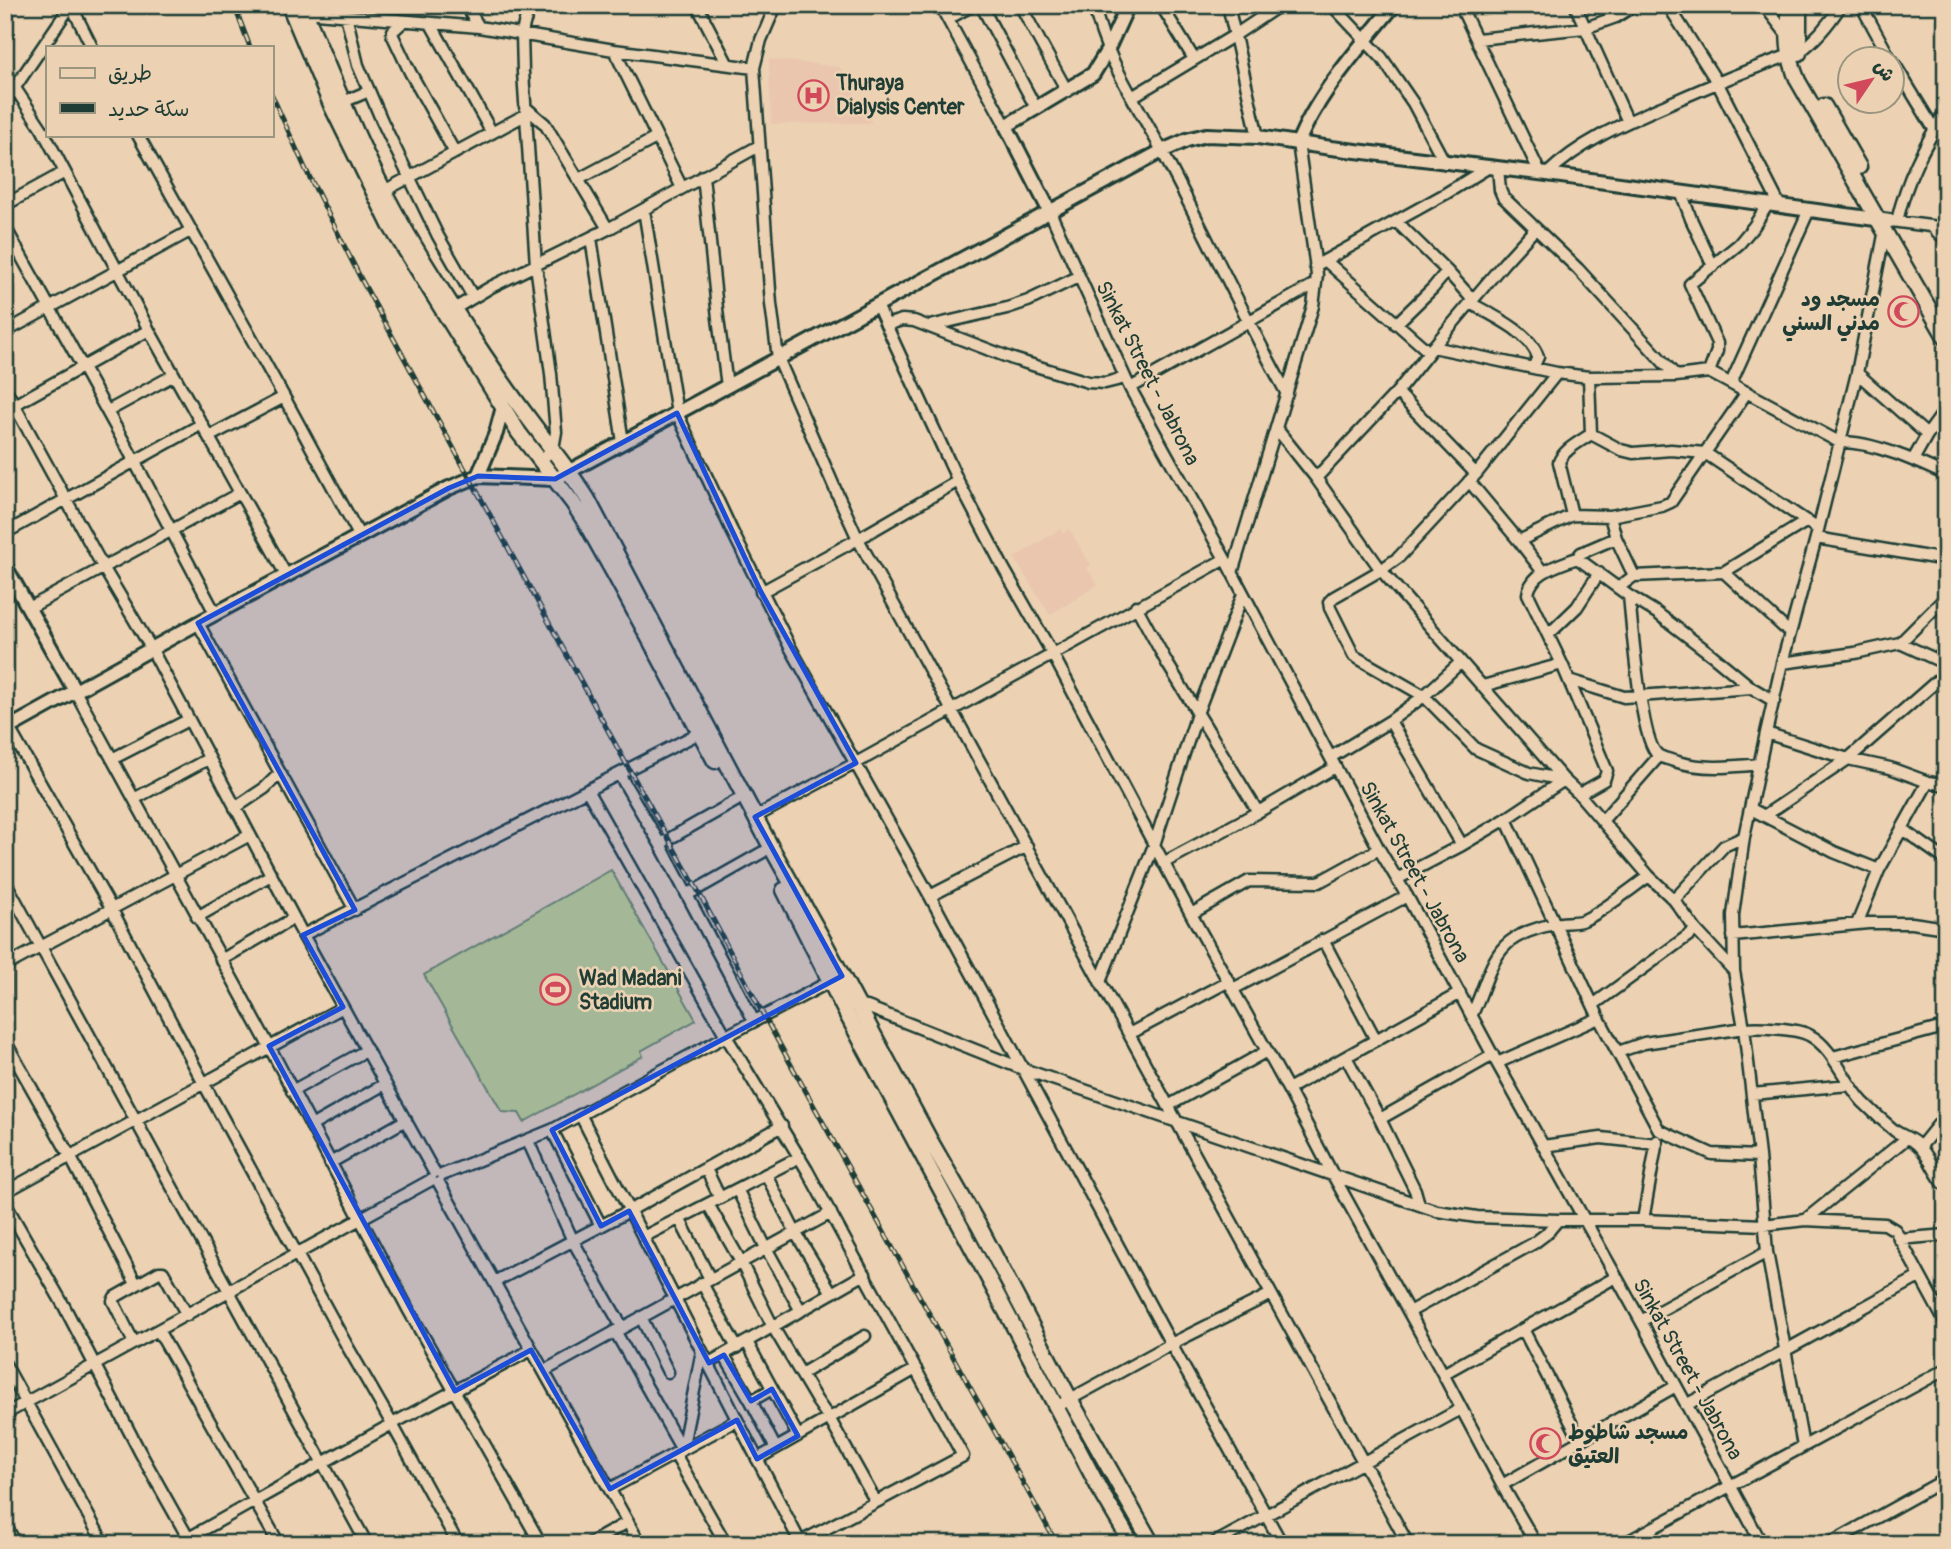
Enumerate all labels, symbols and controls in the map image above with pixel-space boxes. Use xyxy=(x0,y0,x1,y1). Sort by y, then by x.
legend xyxy=(46,46,273,136)
north arrow xyxy=(1836,46,1906,116)
text: ش xyxy=(1868,55,1900,86)
text: طريق xyxy=(108,60,152,87)
place label: Thuraya Dialysis Center xyxy=(835,70,965,121)
hospital icon: Thuraya Dialysis Center xyxy=(796,78,830,112)
text: سكة حديد xyxy=(108,96,189,123)
street label: Sinkat Street - Jabrona xyxy=(1089,276,1206,470)
place label: مسجد ود مدني السني xyxy=(1782,286,1880,342)
mosque icon: مسجد ود مدني السني xyxy=(1886,294,1920,328)
street label: Sinkat Street - Jabrona xyxy=(1353,777,1476,968)
place label: Wad Madani Stadium xyxy=(579,965,682,1016)
sports icon: Wad Madani Stadium xyxy=(539,973,573,1007)
street label: Sinkat Street - Jabrona xyxy=(1626,1274,1749,1465)
place label: مسجد شاطوط العتيق xyxy=(1568,1419,1689,1470)
mosque icon: مسجد شاطوط العتيق xyxy=(1528,1427,1562,1461)

